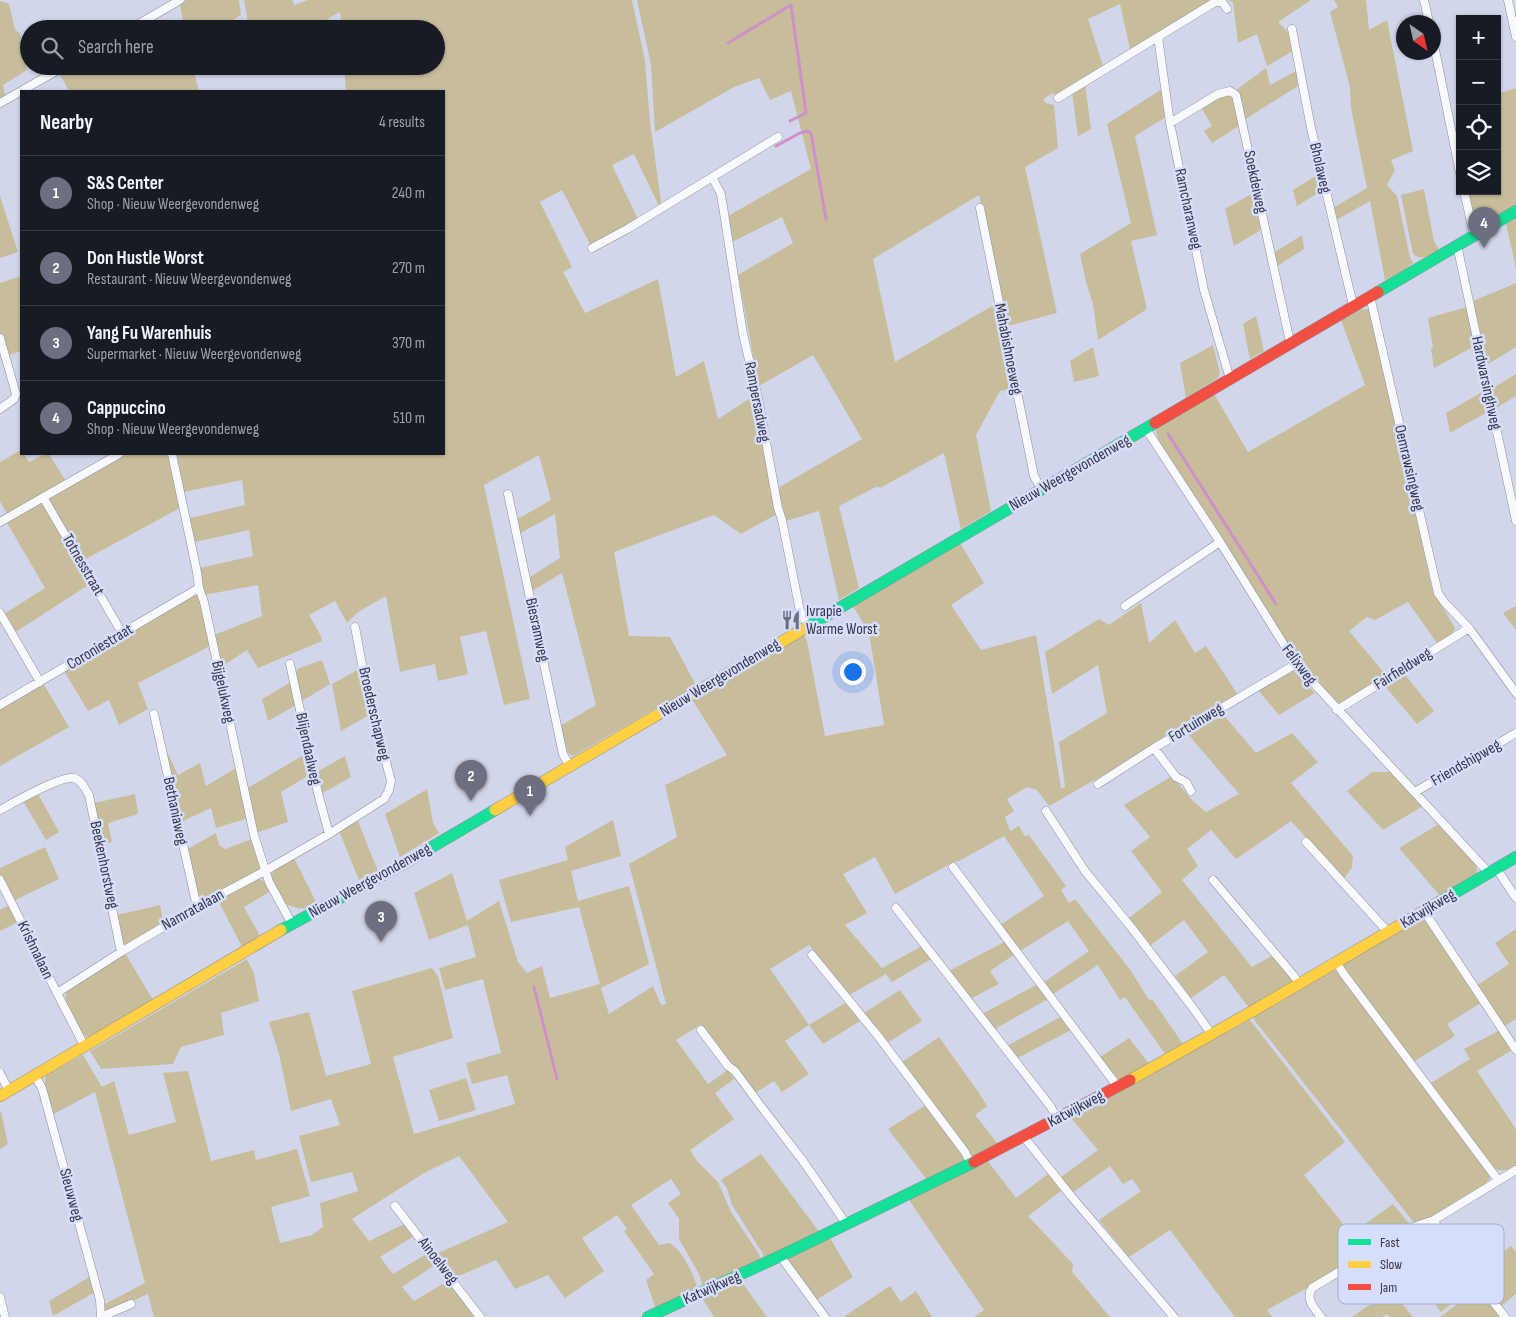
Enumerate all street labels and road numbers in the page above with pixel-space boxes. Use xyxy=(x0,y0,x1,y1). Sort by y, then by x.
street label: Bholaweg xyxy=(1305,141,1335,195)
street label: Soekdeiweg xyxy=(1239,149,1271,215)
street label: Ramcharanweg xyxy=(1170,167,1206,251)
street label: Mahabishnoeweg xyxy=(990,302,1026,396)
street label: Hardwarsinghweg xyxy=(1467,335,1505,431)
street label: Rampersadweg xyxy=(740,360,774,444)
street label: Oemrawsingweg xyxy=(1390,423,1428,513)
street label: Nieuw Weergevondenweg xyxy=(1006,431,1134,515)
street label: Totnesstraat xyxy=(58,531,108,599)
street label: Biesramweg xyxy=(521,596,553,664)
street label: Coroniestraat xyxy=(64,620,137,674)
street label: Nieuw Weergevondenweg xyxy=(656,635,784,721)
street label: Felixweg xyxy=(1277,641,1321,689)
street label: Fairfieldweg xyxy=(1371,644,1435,694)
street label: Bijgelukweg xyxy=(207,659,239,725)
street label: Broederschapweg xyxy=(354,665,394,763)
street label: Fortuinweg xyxy=(1165,699,1227,747)
street label: Blijendaalweg xyxy=(291,711,325,787)
street label: Friendshipweg xyxy=(1428,735,1504,791)
street label: Bethaniaweg xyxy=(159,775,191,847)
street label: Beekenhorstweg xyxy=(85,819,123,911)
street label: Nieuw Weergevondenweg xyxy=(306,840,434,922)
street label: Namratalaan xyxy=(159,885,227,935)
street label: Katwijkweg xyxy=(1397,885,1459,933)
street label: Krishnalaan xyxy=(13,918,57,982)
street label: Katwijkweg xyxy=(1045,1086,1107,1132)
street label: Sieuwweg xyxy=(55,1167,87,1223)
street label: Ainoelweg xyxy=(413,1233,462,1288)
street label: Katwijkweg xyxy=(680,1267,744,1309)

